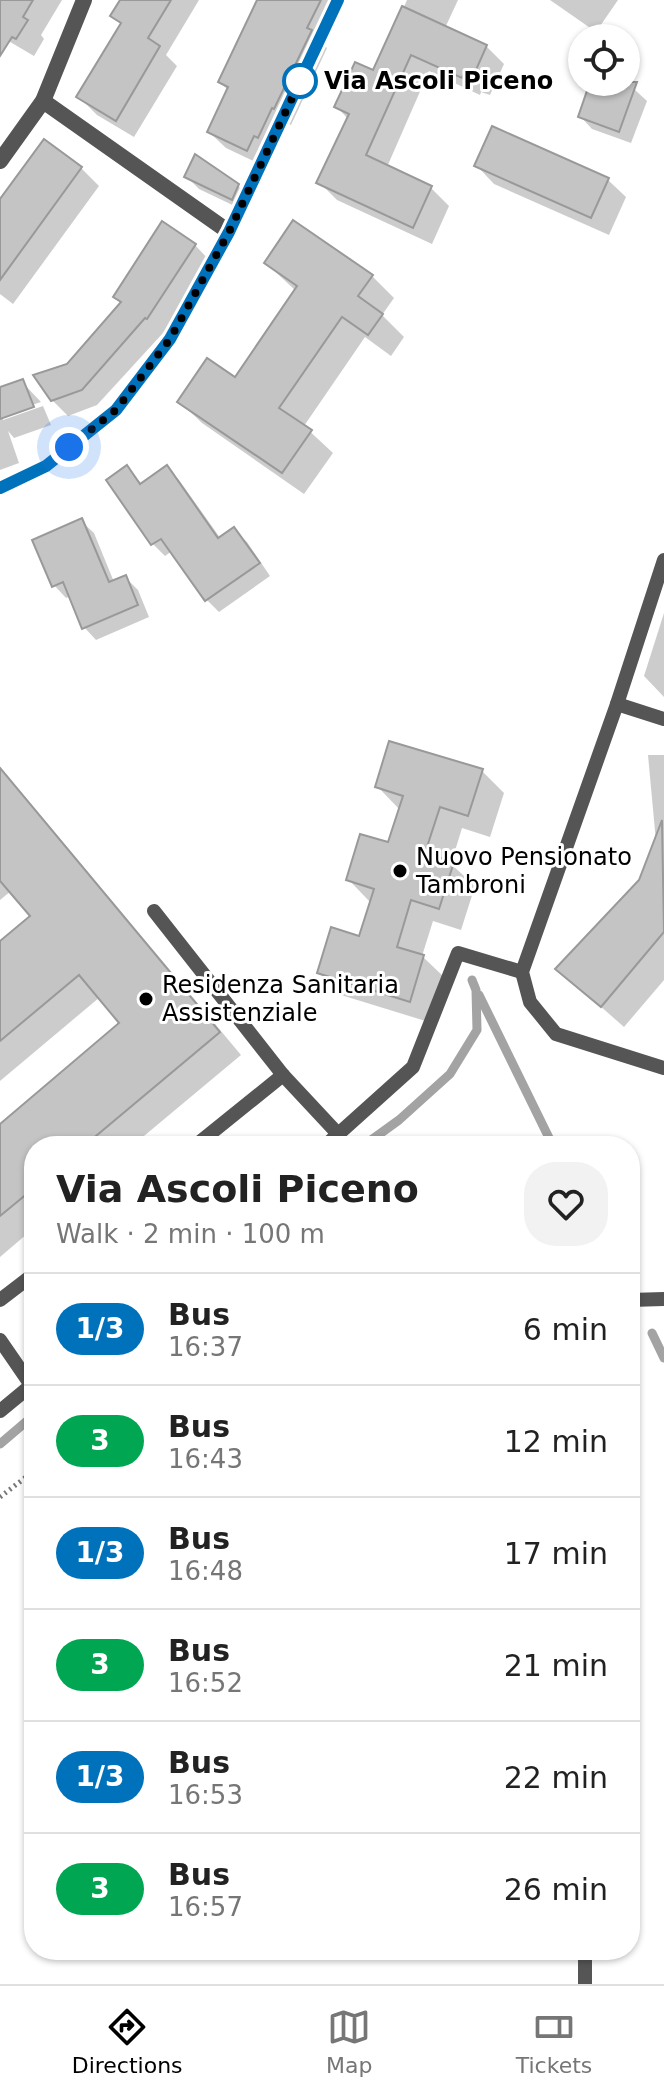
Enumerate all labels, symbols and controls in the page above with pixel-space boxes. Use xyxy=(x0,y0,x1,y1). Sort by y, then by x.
map controls xyxy=(568,24,640,96)
button: locate xyxy=(568,24,640,96)
marker: Via Ascoli Piceno xyxy=(283,64,317,98)
place label: Via Ascoli Piceno xyxy=(324,67,553,95)
your location xyxy=(49,427,89,467)
place label: Nuovo Pensionato Tambroni xyxy=(415,843,632,899)
marker: Nuovo Pensionato Tambroni xyxy=(391,862,409,880)
place label: Residenza Sanitaria Assistenziale xyxy=(162,971,399,1027)
marker: Residenza Sanitaria Assistenziale xyxy=(137,990,155,1008)
button: heart xyxy=(524,1162,608,1246)
text: Via Ascoli Piceno xyxy=(56,1167,419,1211)
text: Walk · 2 min · 100 m xyxy=(56,1219,325,1249)
text: Bus xyxy=(168,1297,230,1332)
text: 1/3 xyxy=(75,1312,125,1345)
text: 6 min xyxy=(523,1312,608,1347)
text: 16:37 xyxy=(168,1332,243,1362)
text: Bus xyxy=(168,1409,230,1444)
text: 3 xyxy=(90,1424,110,1457)
text: 12 min xyxy=(504,1424,608,1459)
text: 16:43 xyxy=(168,1444,243,1474)
text: Bus xyxy=(168,1521,230,1556)
text: 1/3 xyxy=(75,1536,125,1569)
text: 17 min xyxy=(504,1536,608,1571)
text: 16:48 xyxy=(168,1556,243,1586)
text: Bus xyxy=(168,1633,230,1668)
text: 3 xyxy=(90,1648,110,1681)
text: 21 min xyxy=(504,1648,608,1683)
text: 16:52 xyxy=(168,1668,243,1698)
text: Bus xyxy=(168,1745,230,1780)
text: 1/3 xyxy=(75,1760,125,1793)
text: 22 min xyxy=(504,1760,608,1795)
text: 16:53 xyxy=(168,1780,243,1810)
text: Bus xyxy=(168,1857,230,1892)
text: 3 xyxy=(90,1872,110,1905)
text: 26 min xyxy=(504,1872,608,1907)
text: 16:57 xyxy=(168,1892,243,1922)
tab: Directions xyxy=(72,2005,183,2078)
tab: Map xyxy=(326,2005,372,2078)
tab: Tickets xyxy=(516,2005,592,2078)

